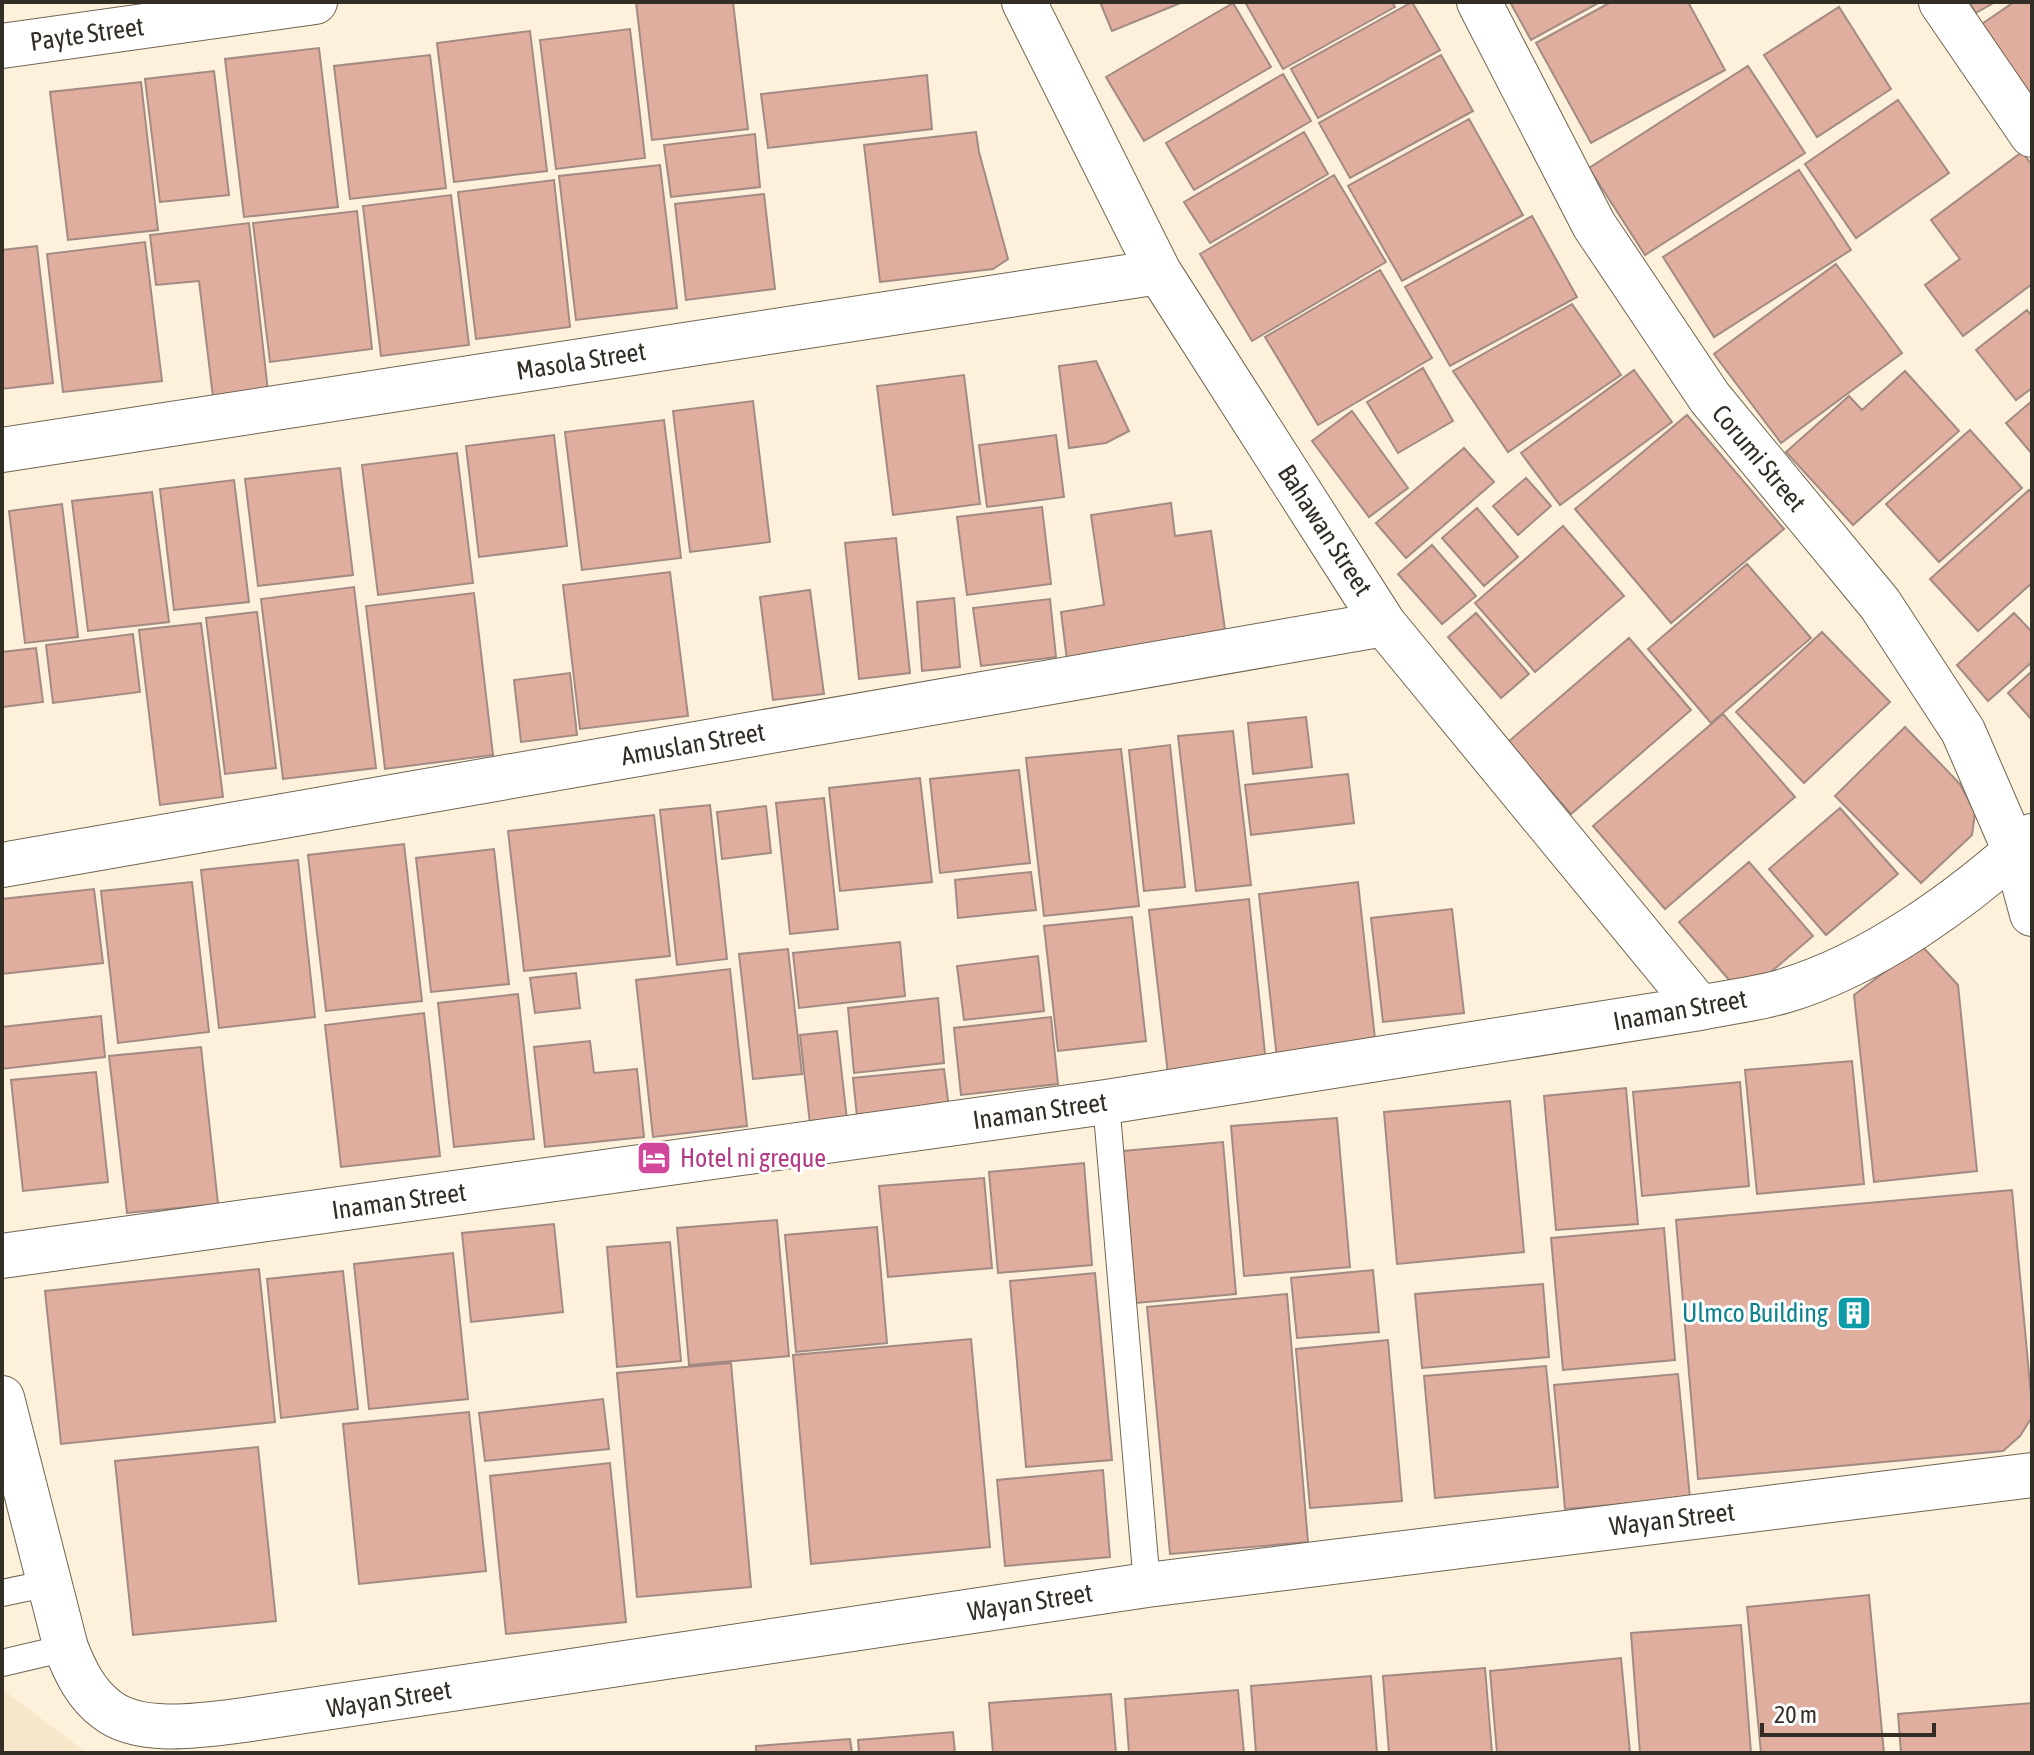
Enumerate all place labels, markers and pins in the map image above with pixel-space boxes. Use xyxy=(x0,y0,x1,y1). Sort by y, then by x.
hotel icon: Hotel ni greque xyxy=(635,1139,673,1177)
place label: Hotel ni greque xyxy=(680,1143,826,1173)
building icon: Ulmco Building xyxy=(1835,1294,1873,1332)
place label: Ulmco Building xyxy=(1682,1298,1829,1328)

